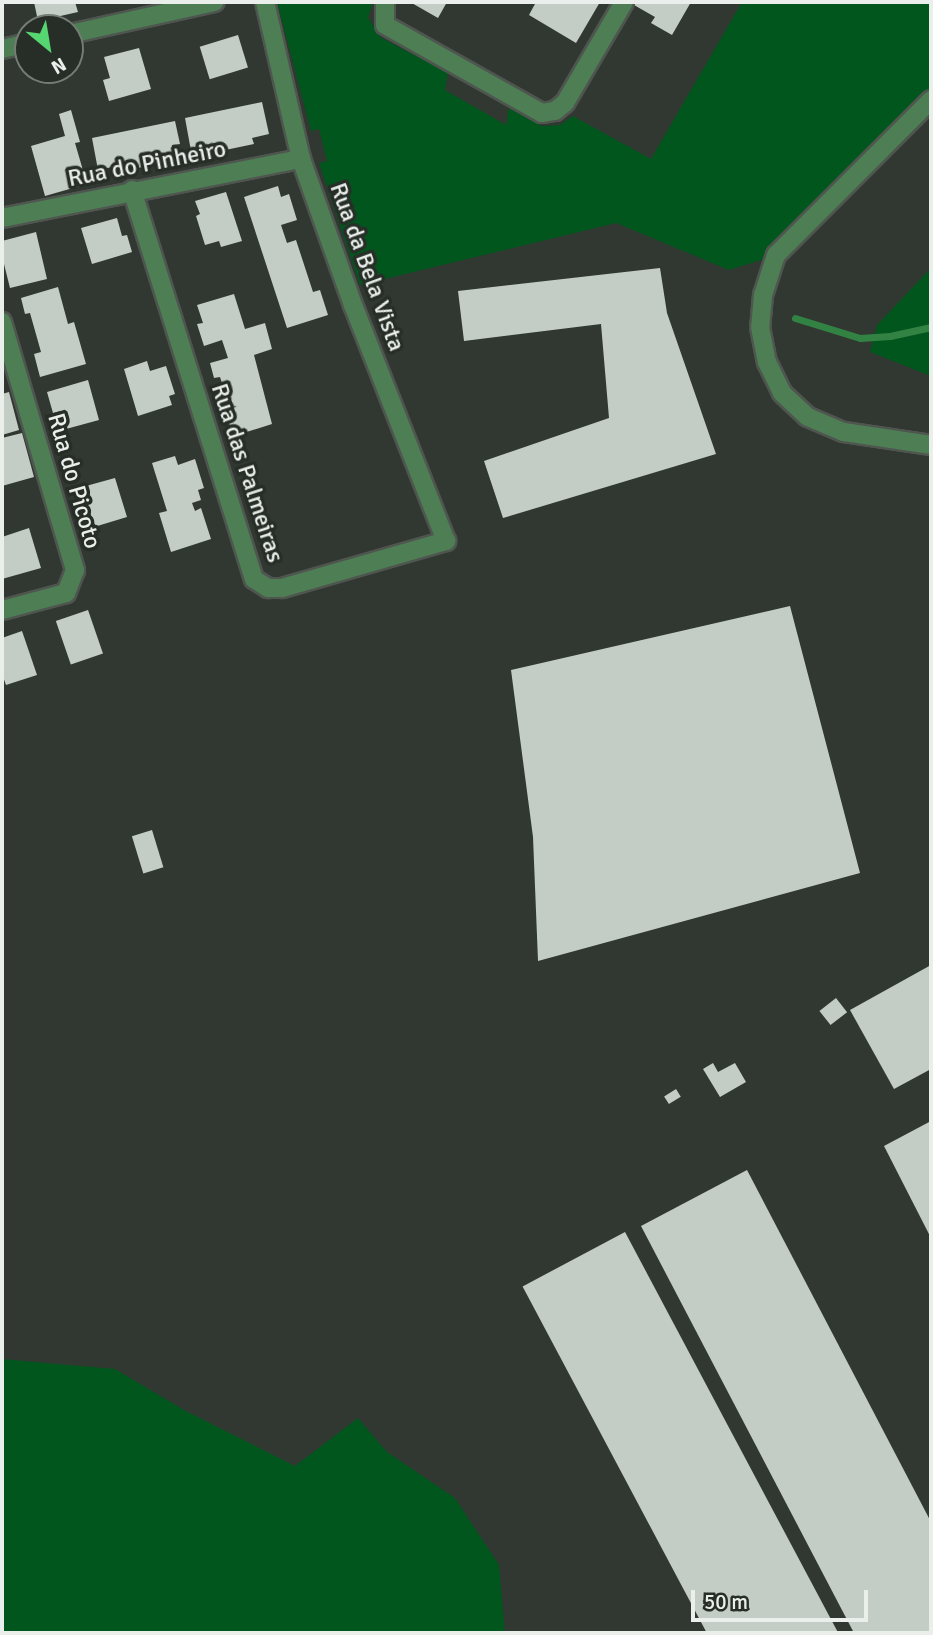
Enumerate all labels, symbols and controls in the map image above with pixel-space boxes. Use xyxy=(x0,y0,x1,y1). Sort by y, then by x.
north arrow xyxy=(14,14,84,84)
text: N xyxy=(47,52,70,79)
street label: Rua do Pinheiro xyxy=(65,135,229,193)
street label: Rua da Bela Vista xyxy=(323,179,411,355)
street label: Rua das Palmeiras xyxy=(205,380,289,566)
street label: Rua do Picoto xyxy=(41,410,107,552)
scale bar xyxy=(695,1576,872,1620)
text: 50 m xyxy=(704,1589,748,1615)

